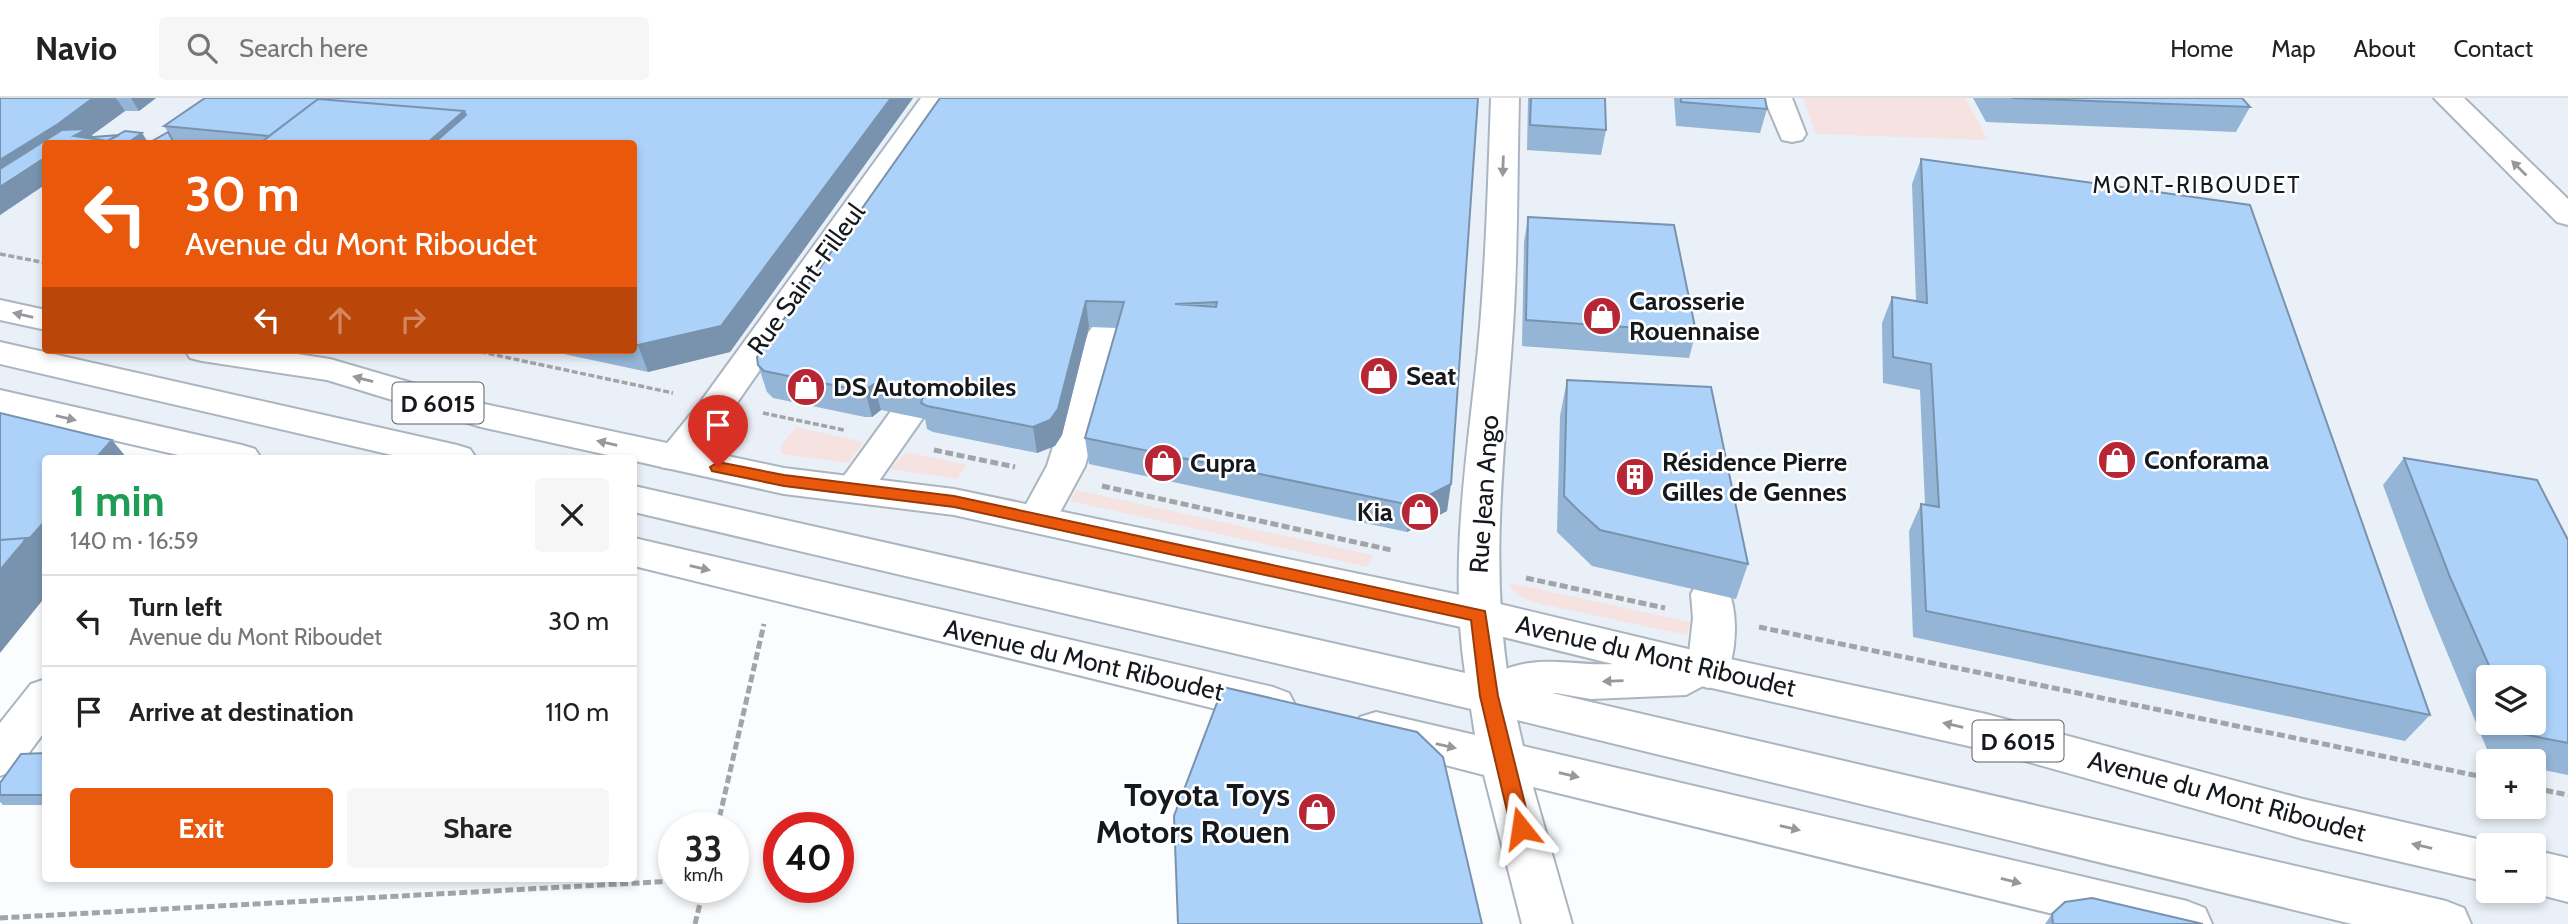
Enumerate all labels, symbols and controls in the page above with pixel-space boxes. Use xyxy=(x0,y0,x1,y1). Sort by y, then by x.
search box xyxy=(159,17,649,80)
text: Navio xyxy=(35,28,117,68)
icon: search xyxy=(183,29,221,67)
text: Search here xyxy=(239,32,368,64)
text: Home xyxy=(2170,34,2233,63)
text: Map xyxy=(2271,34,2316,63)
text: About xyxy=(2354,34,2416,63)
text: Contact xyxy=(2454,34,2533,63)
one-way arrow xyxy=(1497,155,1508,177)
one-way arrow xyxy=(2511,160,2528,177)
text: 30 m xyxy=(185,164,300,223)
icon: left xyxy=(70,168,161,259)
district label: MONT-RIBOUDET xyxy=(2092,171,2302,199)
street label: Rue Saint-Filleul xyxy=(740,197,872,361)
text: Avenue du Mont Riboudet xyxy=(185,224,537,263)
place label: Carosserie Rouennaise xyxy=(1629,285,1760,347)
shop icon: Carosserie Rouennaise xyxy=(1581,295,1623,337)
icon: left xyxy=(248,301,286,339)
icon: ahead xyxy=(321,301,359,339)
icon: right xyxy=(394,301,432,339)
one-way arrow xyxy=(12,309,34,320)
shop icon: Seat xyxy=(1358,355,1400,397)
place label: Seat xyxy=(1406,360,1456,392)
shop icon: DS Automobiles xyxy=(785,366,827,408)
place label: DS Automobiles xyxy=(833,371,1016,403)
one-way arrow xyxy=(352,373,374,384)
road number: D 6015 xyxy=(392,382,484,424)
pin xyxy=(688,395,748,467)
icon: arrive xyxy=(699,406,737,444)
one-way arrow xyxy=(56,413,78,424)
street label: Rue Jean Ango xyxy=(1463,414,1505,574)
one-way arrow xyxy=(596,437,618,448)
shop icon: Conforama xyxy=(2096,439,2138,481)
shop icon: Cupra xyxy=(1142,442,1184,484)
place label: Conforama xyxy=(2144,444,2269,476)
place label: Résidence Pierre Gilles de Gennes xyxy=(1662,446,1847,508)
place label: Cupra xyxy=(1190,447,1256,479)
building icon: Résidence Pierre Gilles de Gennes xyxy=(1614,456,1656,498)
text: 1 min xyxy=(70,475,165,527)
button: close xyxy=(535,478,609,552)
shop icon: Kia xyxy=(1399,491,1441,533)
place label: Kia xyxy=(1357,496,1393,528)
text: 140 m · 16:59 xyxy=(70,527,199,555)
one-way arrow xyxy=(689,563,711,574)
text: Turn left xyxy=(129,591,222,623)
icon: left xyxy=(70,602,108,640)
text: 30 m xyxy=(548,605,609,637)
street label: Avenue du Mont Riboudet xyxy=(1513,608,1799,704)
street label: Avenue du Mont Riboudet xyxy=(941,612,1227,708)
text: Avenue du Mont Riboudet xyxy=(129,623,382,651)
map controls xyxy=(2476,665,2546,903)
button: layers xyxy=(2476,665,2546,735)
one-way arrow xyxy=(1602,675,1624,686)
icon: arrive xyxy=(70,693,108,731)
text: Arrive at destination xyxy=(129,696,354,728)
text: 110 m xyxy=(545,696,609,728)
one-way arrow xyxy=(1942,719,1964,730)
road number: D 6015 xyxy=(1972,720,2064,762)
one-way arrow xyxy=(1435,741,1457,752)
street label: Avenue du Mont Riboudet xyxy=(2085,744,2370,849)
button: + xyxy=(2476,749,2546,819)
one-way arrow xyxy=(1558,770,1580,781)
place label: Toyota Toys Motors Rouen xyxy=(1096,775,1290,851)
button: Exit xyxy=(70,788,333,868)
button: Share xyxy=(347,788,609,868)
shop icon: Toyota Toys Motors Rouen xyxy=(1296,791,1338,833)
position arrow xyxy=(1484,791,1558,865)
speed limit sign: 40 xyxy=(763,812,854,903)
one-way arrow xyxy=(1779,823,1801,834)
text: 33 xyxy=(685,827,722,870)
button: − xyxy=(2476,833,2546,903)
one-way arrow xyxy=(2411,840,2433,851)
text: km/h xyxy=(684,864,723,886)
one-way arrow xyxy=(2000,876,2022,887)

